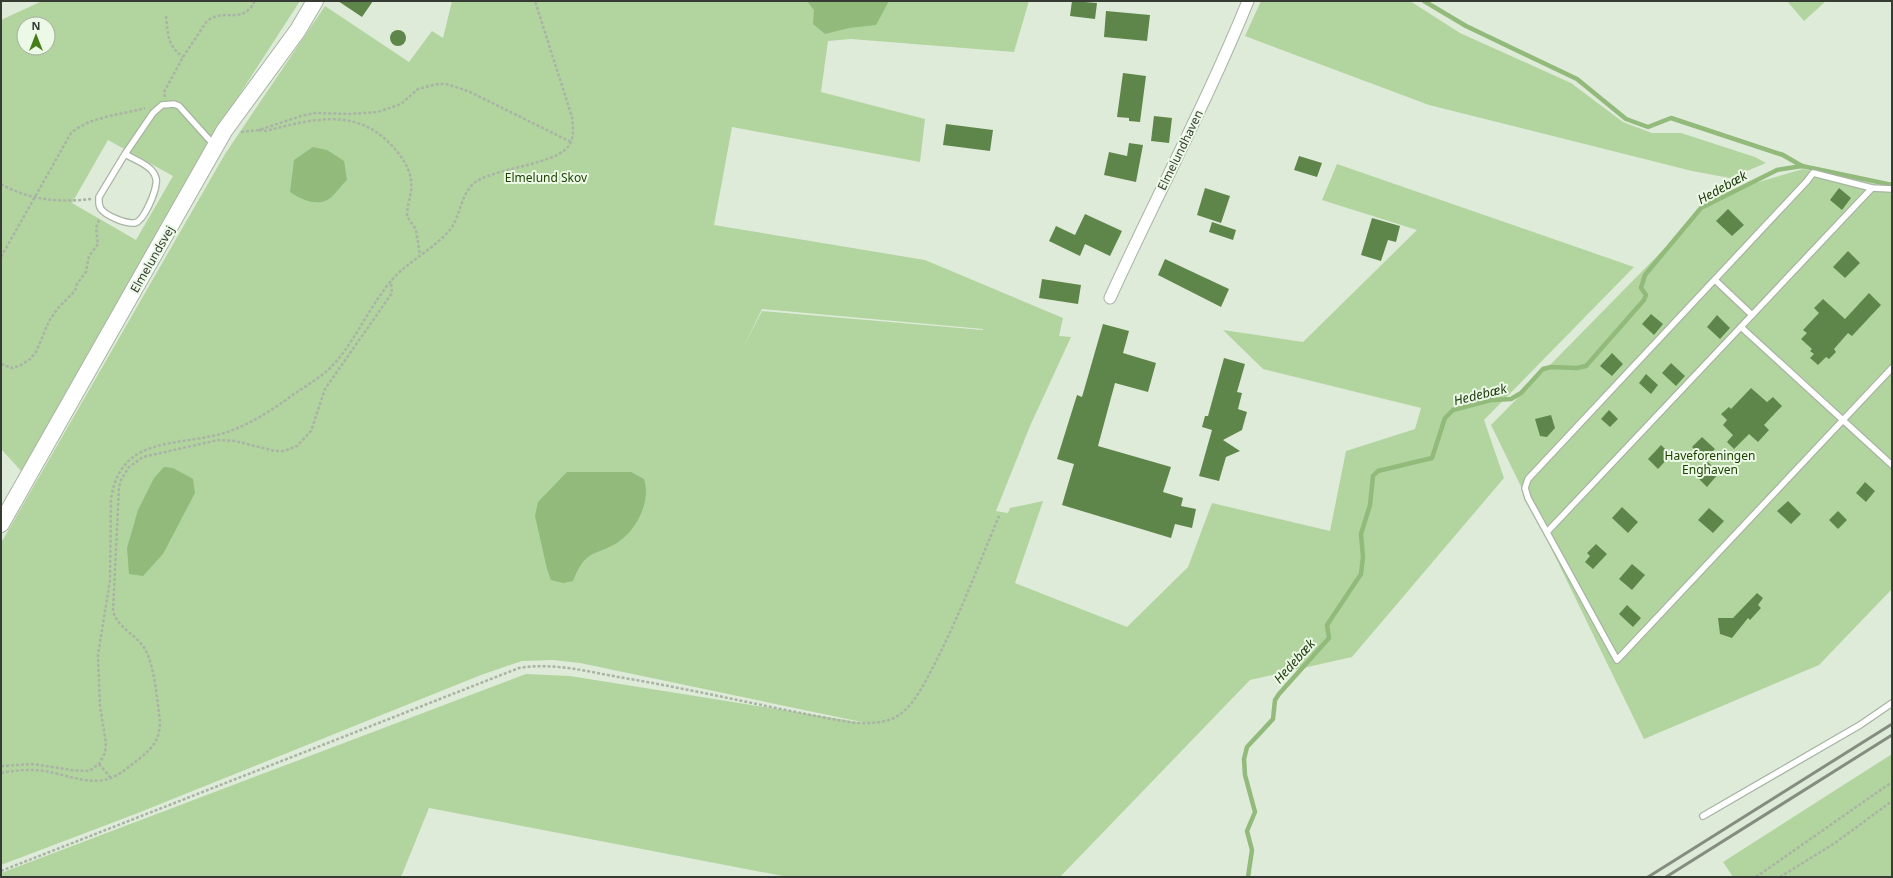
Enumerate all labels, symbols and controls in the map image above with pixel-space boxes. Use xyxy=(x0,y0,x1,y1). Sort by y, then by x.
north arrow xyxy=(16,16,56,56)
text: N xyxy=(32,18,40,33)
street label: Elmelundhaven xyxy=(1153,107,1207,193)
water label: Hedebæk xyxy=(1694,166,1750,208)
park label: Elmelund Skov xyxy=(505,169,588,186)
street label: Elmelundsvej xyxy=(126,222,178,296)
water label: Hedebæk xyxy=(1452,379,1509,409)
park label: Haveforeningen Enghaven xyxy=(1665,447,1755,478)
water label: Hedebæk xyxy=(1269,635,1319,687)

